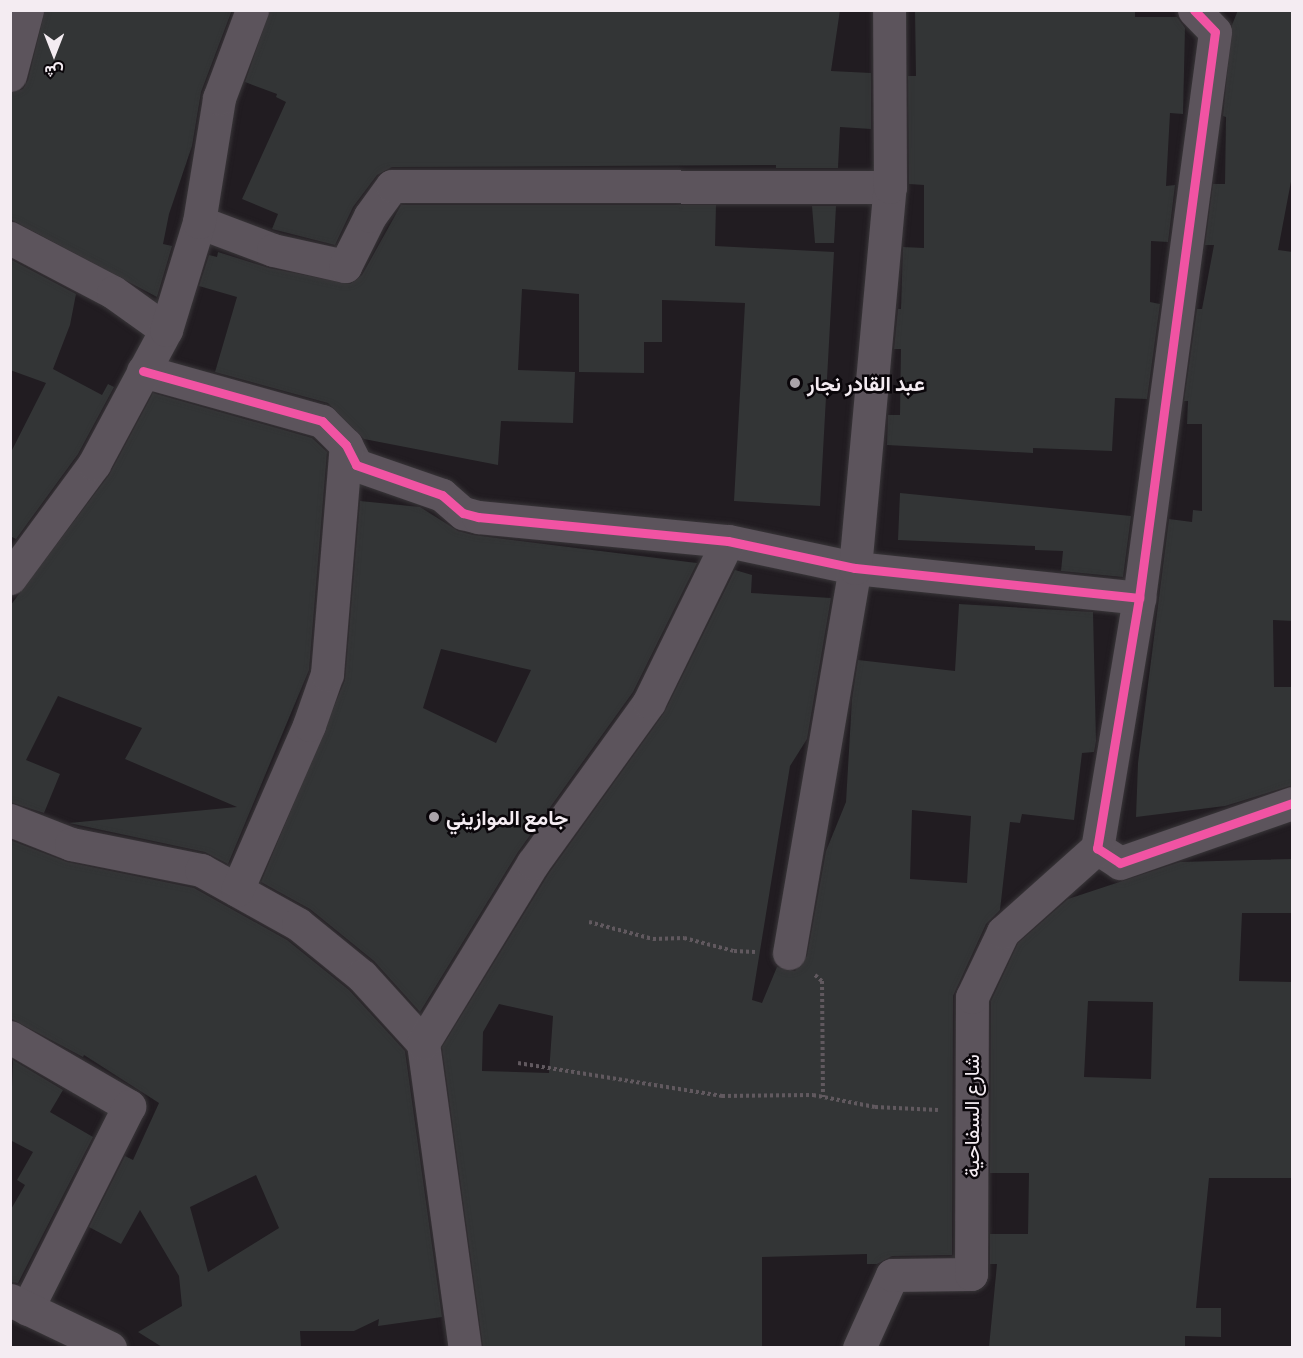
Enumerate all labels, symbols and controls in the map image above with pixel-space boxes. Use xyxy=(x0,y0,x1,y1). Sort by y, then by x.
north arrow xyxy=(24,24,84,84)
text: ش xyxy=(44,63,64,82)
place label: عبد القادر نجار xyxy=(807,370,925,396)
marker: عبد القادر نجار xyxy=(788,376,802,390)
place label: جامع الموازيني xyxy=(446,804,568,830)
marker: جامع الموازيني xyxy=(427,810,441,824)
street label: شارع السفاحية xyxy=(958,1054,984,1178)

